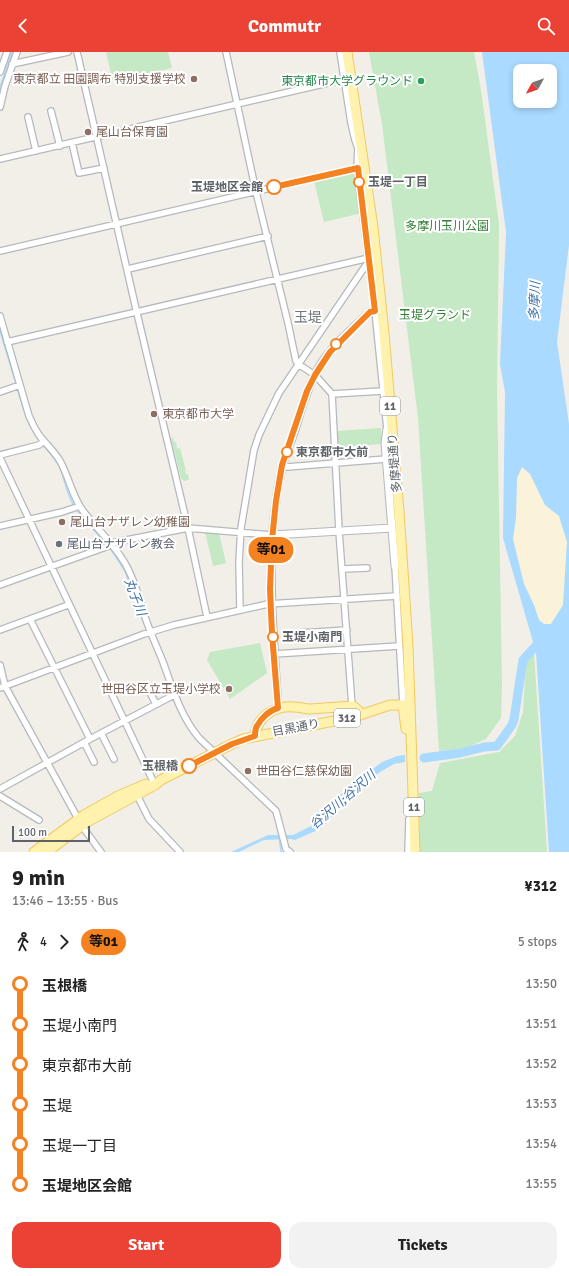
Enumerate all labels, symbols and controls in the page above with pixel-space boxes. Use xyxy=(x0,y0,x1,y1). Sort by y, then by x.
icon: back xyxy=(12,15,34,37)
text: Commutr xyxy=(248,15,321,37)
icon: search xyxy=(535,15,557,37)
north arrow xyxy=(513,64,557,108)
map controls xyxy=(513,64,557,108)
place label: 東京都立 田園調布 特別支援学校 xyxy=(13,72,186,87)
marker: 東京都立 田園調布 特別支援学校 xyxy=(189,74,199,84)
place label: 東京都市大学グラウンド xyxy=(281,74,413,89)
marker: 東京都市大学グラウンド xyxy=(416,76,426,86)
place label: 尾山台保育園 xyxy=(96,125,168,140)
marker: 尾山台保育園 xyxy=(83,127,93,137)
place label: 玉堤一丁目 xyxy=(368,175,428,190)
marker: 玉堤一丁目 xyxy=(353,176,365,188)
marker: 玉堤地区会館 xyxy=(266,179,282,195)
place label: 玉堤地区会館 xyxy=(191,180,263,195)
park label: 多摩川玉川公園 xyxy=(405,219,489,234)
water label: 多摩川 xyxy=(526,279,544,321)
park label: 玉堤グランド xyxy=(399,308,471,323)
district label: 玉堤 xyxy=(294,309,322,326)
unlabelled marker xyxy=(330,338,342,350)
road number: 11 xyxy=(380,397,400,415)
place label: 東京都市大学 xyxy=(162,407,234,422)
marker: 東京都市大学 xyxy=(149,409,159,419)
street label: 多摩堤通り xyxy=(385,432,405,494)
place label: 東京都市大前 xyxy=(296,445,368,460)
marker: 東京都市大前 xyxy=(281,446,293,458)
place label: 尾山台ナザレン幼稚園 xyxy=(70,515,190,530)
marker: 尾山台ナザレン幼稚園 xyxy=(57,517,67,527)
place label: 尾山台ナザレン教会 xyxy=(67,537,175,552)
line badge: 等01 xyxy=(248,537,294,563)
marker: 尾山台ナザレン教会 xyxy=(54,539,64,549)
text: 等01 xyxy=(256,541,286,558)
water label: 丸子川 xyxy=(121,576,150,620)
place label: 玉堤小南門 xyxy=(282,630,342,645)
marker: 玉堤小南門 xyxy=(267,631,279,643)
place label: 世田谷区立玉堤小学校 xyxy=(101,682,221,697)
marker: 世田谷区立玉堤小学校 xyxy=(224,684,234,694)
road number: 312 xyxy=(334,709,360,727)
street label: 目黒通り xyxy=(271,716,321,740)
marker: 玉根橋 xyxy=(181,758,197,774)
place label: 玉根橋 xyxy=(142,759,179,774)
place label: 世田谷仁慈保幼園 xyxy=(256,764,352,779)
marker: 世田谷仁慈保幼園 xyxy=(243,766,253,776)
water label: 谷沢川;谷沢川 xyxy=(307,766,381,833)
road number: 11 xyxy=(404,798,424,816)
scale bar xyxy=(12,824,90,843)
text: 100 m xyxy=(18,826,47,839)
text: 9 min xyxy=(12,864,65,891)
text: ¥312 xyxy=(525,877,557,895)
text: 13:46 – 13:55 · Bus xyxy=(12,893,118,909)
icon: walk xyxy=(12,931,34,953)
icon: forward xyxy=(53,931,75,953)
text: 等01 xyxy=(89,933,118,950)
text: 4 xyxy=(40,934,47,950)
text: 5 stops xyxy=(518,934,557,950)
text: 13:50 xyxy=(525,976,557,992)
text: 玉根橋 xyxy=(42,977,87,995)
text: 13:51 xyxy=(525,1016,557,1032)
text: 玉堤小南門 xyxy=(42,1017,117,1035)
text: 13:52 xyxy=(525,1056,557,1072)
text: 東京都市大前 xyxy=(42,1057,132,1075)
text: 13:53 xyxy=(525,1096,557,1112)
text: 玉堤 xyxy=(42,1097,72,1115)
text: 13:54 xyxy=(525,1136,557,1152)
text: 玉堤一丁目 xyxy=(42,1137,117,1155)
text: 13:55 xyxy=(525,1176,557,1192)
text: 玉堤地区会館 xyxy=(42,1177,132,1195)
button: Start xyxy=(12,1222,281,1268)
button: Tickets xyxy=(289,1222,557,1268)

